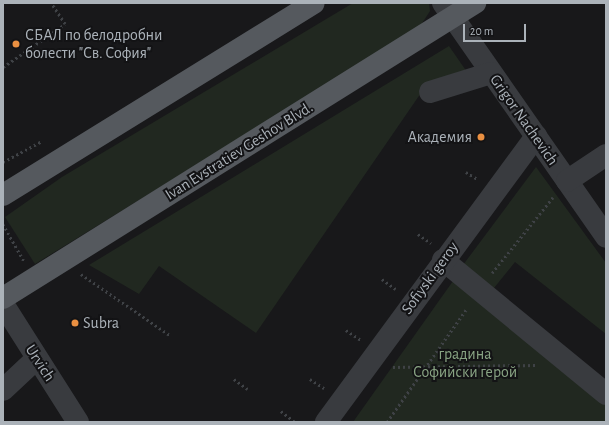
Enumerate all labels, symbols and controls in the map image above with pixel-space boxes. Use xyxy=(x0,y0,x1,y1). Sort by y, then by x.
scale bar xyxy=(465,16,528,42)
place label: СБАЛ по белодробни болести "Св. София" xyxy=(25,25,163,63)
text: 20 m xyxy=(470,25,493,37)
marker: СБАЛ по белодробни болести "Св. София" xyxy=(10,38,22,50)
street label: Grigor Nachevich xyxy=(486,71,562,169)
street label: Ivan Evstratiev Geshov Blvd. xyxy=(162,98,316,204)
place label: Академия xyxy=(408,127,472,147)
marker: Академия xyxy=(475,131,487,143)
street label: Sofiyski geroy xyxy=(397,238,463,318)
place label: Subra xyxy=(83,313,119,333)
marker: Subra xyxy=(70,318,80,328)
street label: Urvich xyxy=(21,341,59,385)
park label: градина Софийски герой xyxy=(413,344,517,382)

